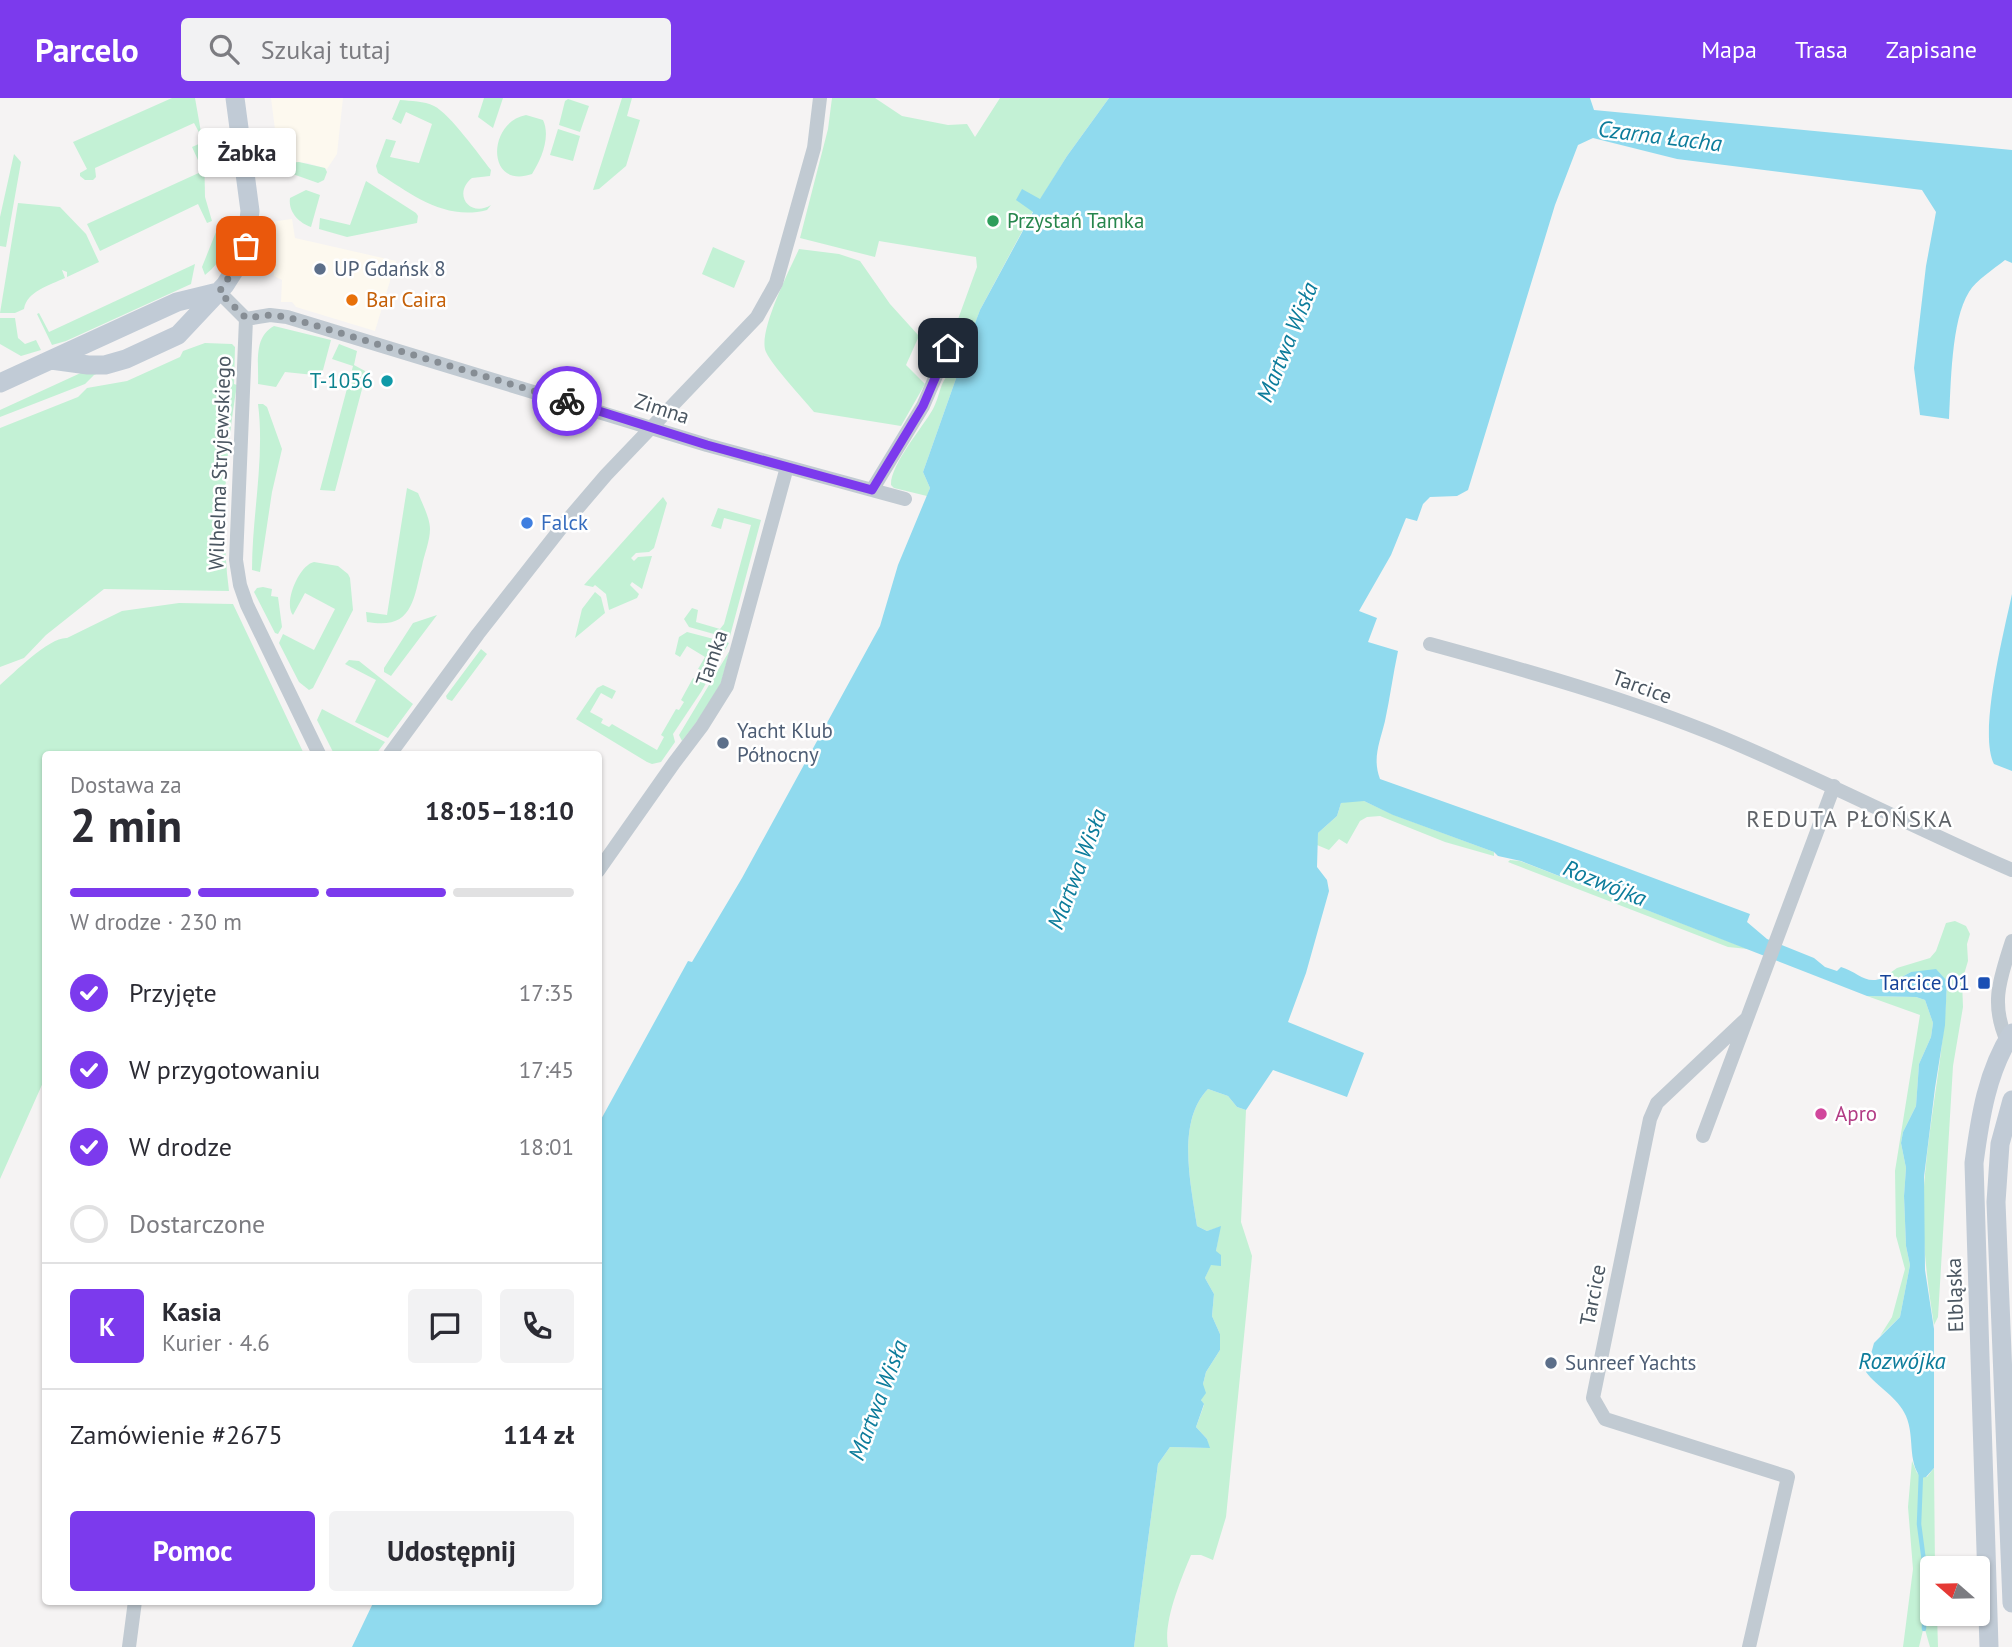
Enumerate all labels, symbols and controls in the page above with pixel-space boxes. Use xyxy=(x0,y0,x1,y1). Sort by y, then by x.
search box xyxy=(181,18,671,81)
text: Parcelo xyxy=(35,28,139,71)
icon: search xyxy=(205,30,243,68)
text: Szukaj tutaj xyxy=(261,33,391,66)
text: Mapa xyxy=(1701,34,1757,65)
text: Trasa xyxy=(1795,34,1848,65)
text: Zapisane xyxy=(1886,34,1977,65)
water label: Czarna Łacha xyxy=(1597,114,1724,157)
callout: Żabka xyxy=(197,127,295,176)
text: Żabka xyxy=(218,138,276,167)
place label: Przystań Tamka xyxy=(1007,207,1144,234)
marker: Przystań Tamka xyxy=(985,213,1001,229)
pin xyxy=(216,216,276,276)
icon: bag xyxy=(227,227,265,265)
place label: UP Gdańsk 8 xyxy=(334,255,446,282)
marker: UP Gdańsk 8 xyxy=(312,261,328,277)
water label: Martwa Wisła xyxy=(1249,278,1324,406)
place label: Bar Caira xyxy=(366,286,447,313)
marker: Bar Caira xyxy=(344,292,360,308)
pin xyxy=(918,318,978,378)
icon: home xyxy=(929,329,967,367)
street label: Wilhelma Stryjewskiego xyxy=(202,355,237,571)
courier xyxy=(532,366,602,436)
place label: T-1056 xyxy=(310,367,373,394)
marker: T-1056 xyxy=(379,373,395,389)
icon: bike xyxy=(548,382,586,420)
street label: Zimna xyxy=(631,387,693,430)
place label: Falck xyxy=(541,509,588,536)
marker: Falck xyxy=(519,515,535,531)
street label: Tamka xyxy=(689,626,734,689)
street label: Tarcice xyxy=(1609,663,1676,710)
place label: Yacht Klub Północny xyxy=(737,717,833,768)
marker: Yacht Klub Północny xyxy=(715,735,731,751)
text: Dostawa za xyxy=(70,770,182,799)
text: 18:05–18:10 xyxy=(425,794,574,827)
text: 2 min xyxy=(70,795,182,855)
district label: REDUTA PŁOŃSKA xyxy=(1746,804,1954,833)
water label: Martwa Wisła xyxy=(1040,805,1113,933)
water label: Rozwójka xyxy=(1559,853,1651,912)
text: W drodze · 230 m xyxy=(70,907,242,936)
place label: Tarcice 01 xyxy=(1880,969,1970,996)
icon: check xyxy=(70,974,108,1012)
marker: Tarcice 01 xyxy=(1976,975,1992,991)
text: Przyjęte xyxy=(129,976,217,1009)
text: 17:35 xyxy=(519,978,574,1007)
icon: check xyxy=(70,1051,108,1089)
text: W przygotowaniu xyxy=(129,1053,320,1086)
text: 17:45 xyxy=(519,1055,574,1084)
place label: Apro xyxy=(1835,1100,1877,1127)
marker: Apro xyxy=(1813,1106,1829,1122)
icon: check xyxy=(70,1128,108,1166)
text: W drodze xyxy=(129,1130,232,1163)
text: 18:01 xyxy=(519,1132,574,1161)
text: Dostarczone xyxy=(129,1207,265,1240)
street label: Elbląska xyxy=(1940,1257,1969,1333)
street label: Tarcice xyxy=(1573,1262,1612,1328)
button: chat xyxy=(408,1289,482,1363)
button: phone xyxy=(500,1289,574,1363)
text: Kasia xyxy=(162,1295,221,1328)
text: K xyxy=(99,1310,115,1343)
text: Kurier · 4.6 xyxy=(162,1328,270,1357)
water label: Martwa Wisła xyxy=(841,1336,914,1464)
water label: Rozwójka xyxy=(1858,1346,1946,1375)
place label: Sunreef Yachts xyxy=(1565,1349,1696,1376)
marker: Sunreef Yachts xyxy=(1543,1355,1559,1371)
text: Zamówienie #2675 xyxy=(70,1418,283,1451)
text: 114 zł xyxy=(503,1418,574,1451)
button: Pomoc xyxy=(70,1511,315,1591)
button: Udostępnij xyxy=(329,1511,574,1591)
north arrow xyxy=(1920,1556,1990,1626)
map controls xyxy=(1920,1556,1990,1626)

